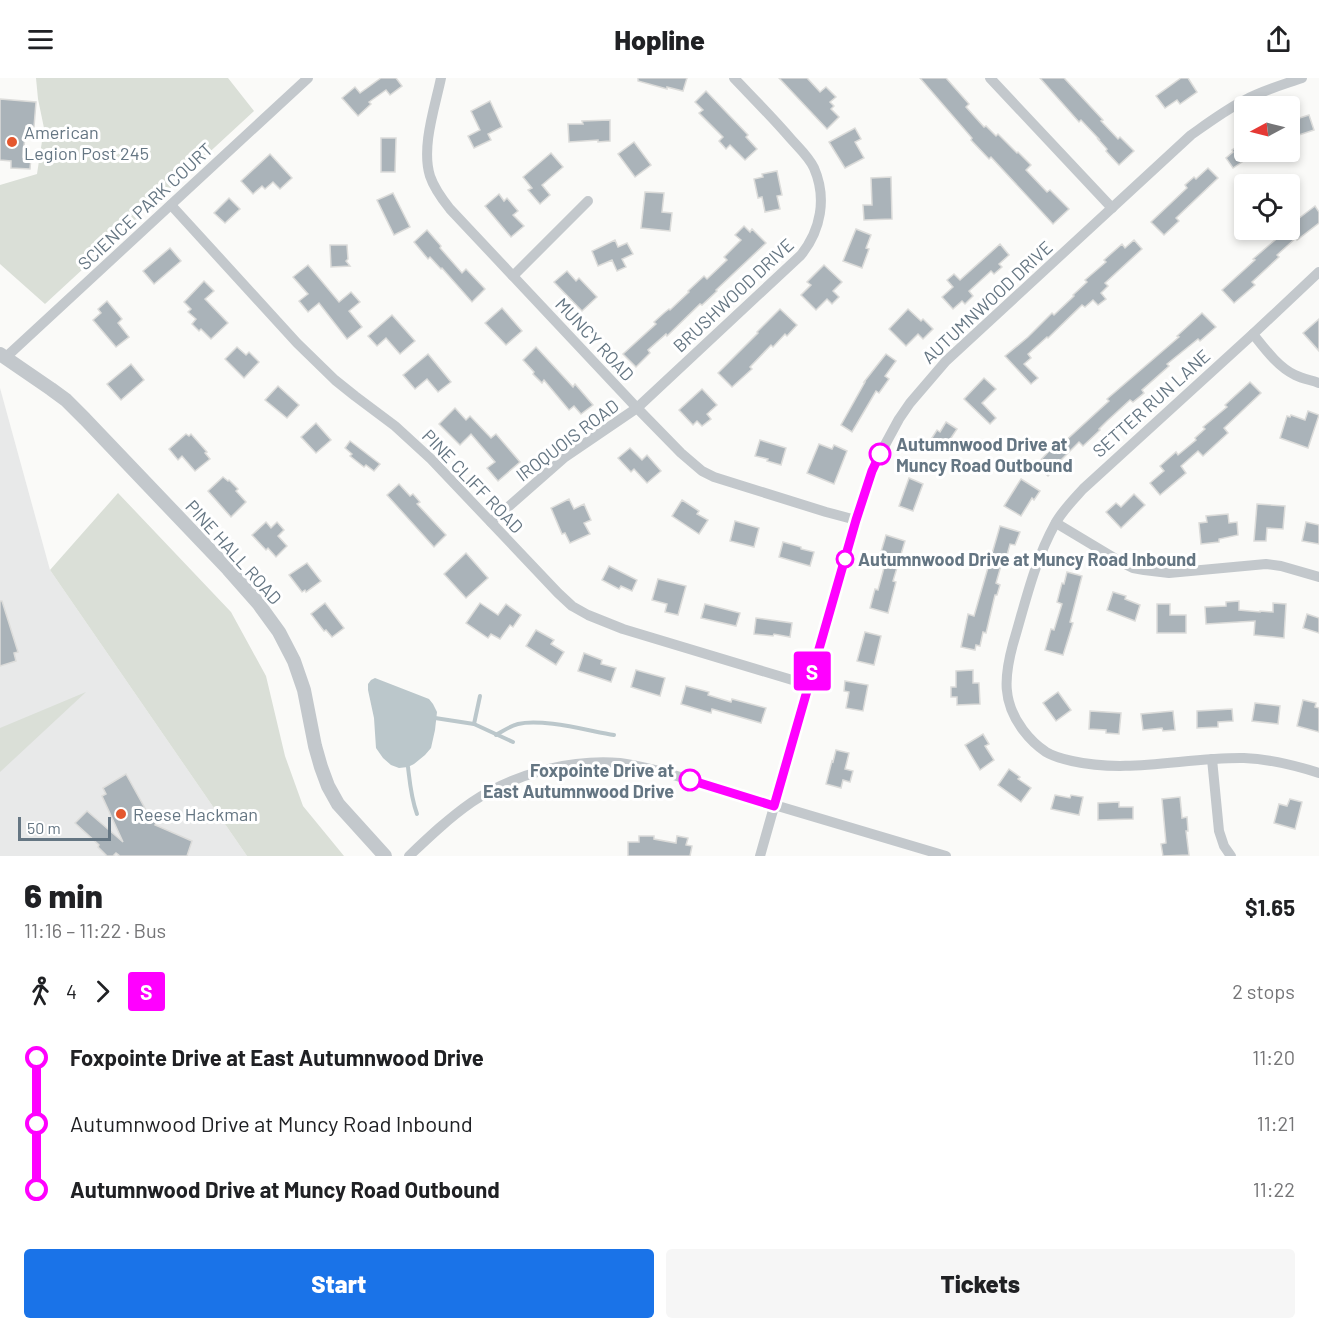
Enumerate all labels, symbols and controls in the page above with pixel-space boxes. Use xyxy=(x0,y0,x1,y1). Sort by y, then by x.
icon: menu xyxy=(24,23,57,56)
text: Hopline xyxy=(614,23,705,55)
icon: share xyxy=(1262,23,1295,56)
north arrow xyxy=(1234,96,1300,162)
map controls xyxy=(1234,96,1300,240)
place label: American Legion Post 245 xyxy=(24,121,149,164)
marker: American Legion Post 245 xyxy=(5,135,19,149)
street label: SCIENCE PARK COURT xyxy=(73,138,217,274)
button: locate xyxy=(1234,174,1300,240)
street label: BRUSHWOOD DRIVE xyxy=(668,233,798,357)
street label: AUTUMNWOOD DRIVE xyxy=(917,236,1057,368)
street label: MUNCY ROAD xyxy=(551,293,639,385)
street label: SETTER RUN LANE xyxy=(1088,344,1214,462)
street label: IROQUOIS ROAD xyxy=(511,394,623,486)
street label: PINE CLIFF ROAD xyxy=(418,425,528,537)
place label: Autumnwood Drive at Muncy Road Outbound xyxy=(896,433,1073,476)
marker: Autumnwood Drive at Muncy Road Outbound xyxy=(869,443,891,465)
street label: PINE HALL ROAD xyxy=(181,495,287,609)
place label: Autumnwood Drive at Muncy Road Inbound xyxy=(858,548,1196,570)
marker: Autumnwood Drive at Muncy Road Inbound xyxy=(836,550,854,568)
line badge: S xyxy=(792,652,832,690)
text: S xyxy=(806,659,818,684)
place label: Foxpointe Drive at East Autumnwood Drive xyxy=(483,759,674,802)
marker: Foxpointe Drive at East Autumnwood Drive xyxy=(679,769,701,791)
place label: Reese Hackman xyxy=(133,803,258,825)
marker: Reese Hackman xyxy=(114,807,128,821)
scale bar xyxy=(18,814,111,842)
text: 50 m xyxy=(27,818,61,837)
text: 6 min xyxy=(24,875,103,915)
text: $1.65 xyxy=(1245,894,1295,920)
text: 11:16 – 11:22 · Bus xyxy=(24,918,166,942)
icon: walk xyxy=(24,975,57,1008)
icon: forward xyxy=(86,975,119,1008)
text: 4 xyxy=(66,979,77,1003)
text: S xyxy=(140,979,153,1004)
text: 2 stops xyxy=(1232,979,1295,1003)
text: Foxpointe Drive at East Autumnwood Drive xyxy=(70,1044,484,1070)
text: 11:20 xyxy=(1252,1045,1295,1069)
text: Autumnwood Drive at Muncy Road Inbound xyxy=(70,1110,473,1136)
text: 11:21 xyxy=(1257,1111,1295,1135)
text: Autumnwood Drive at Muncy Road Outbound xyxy=(70,1176,500,1202)
text: 11:22 xyxy=(1253,1177,1295,1201)
button: Start xyxy=(24,1249,654,1318)
button: Tickets xyxy=(666,1249,1295,1318)

